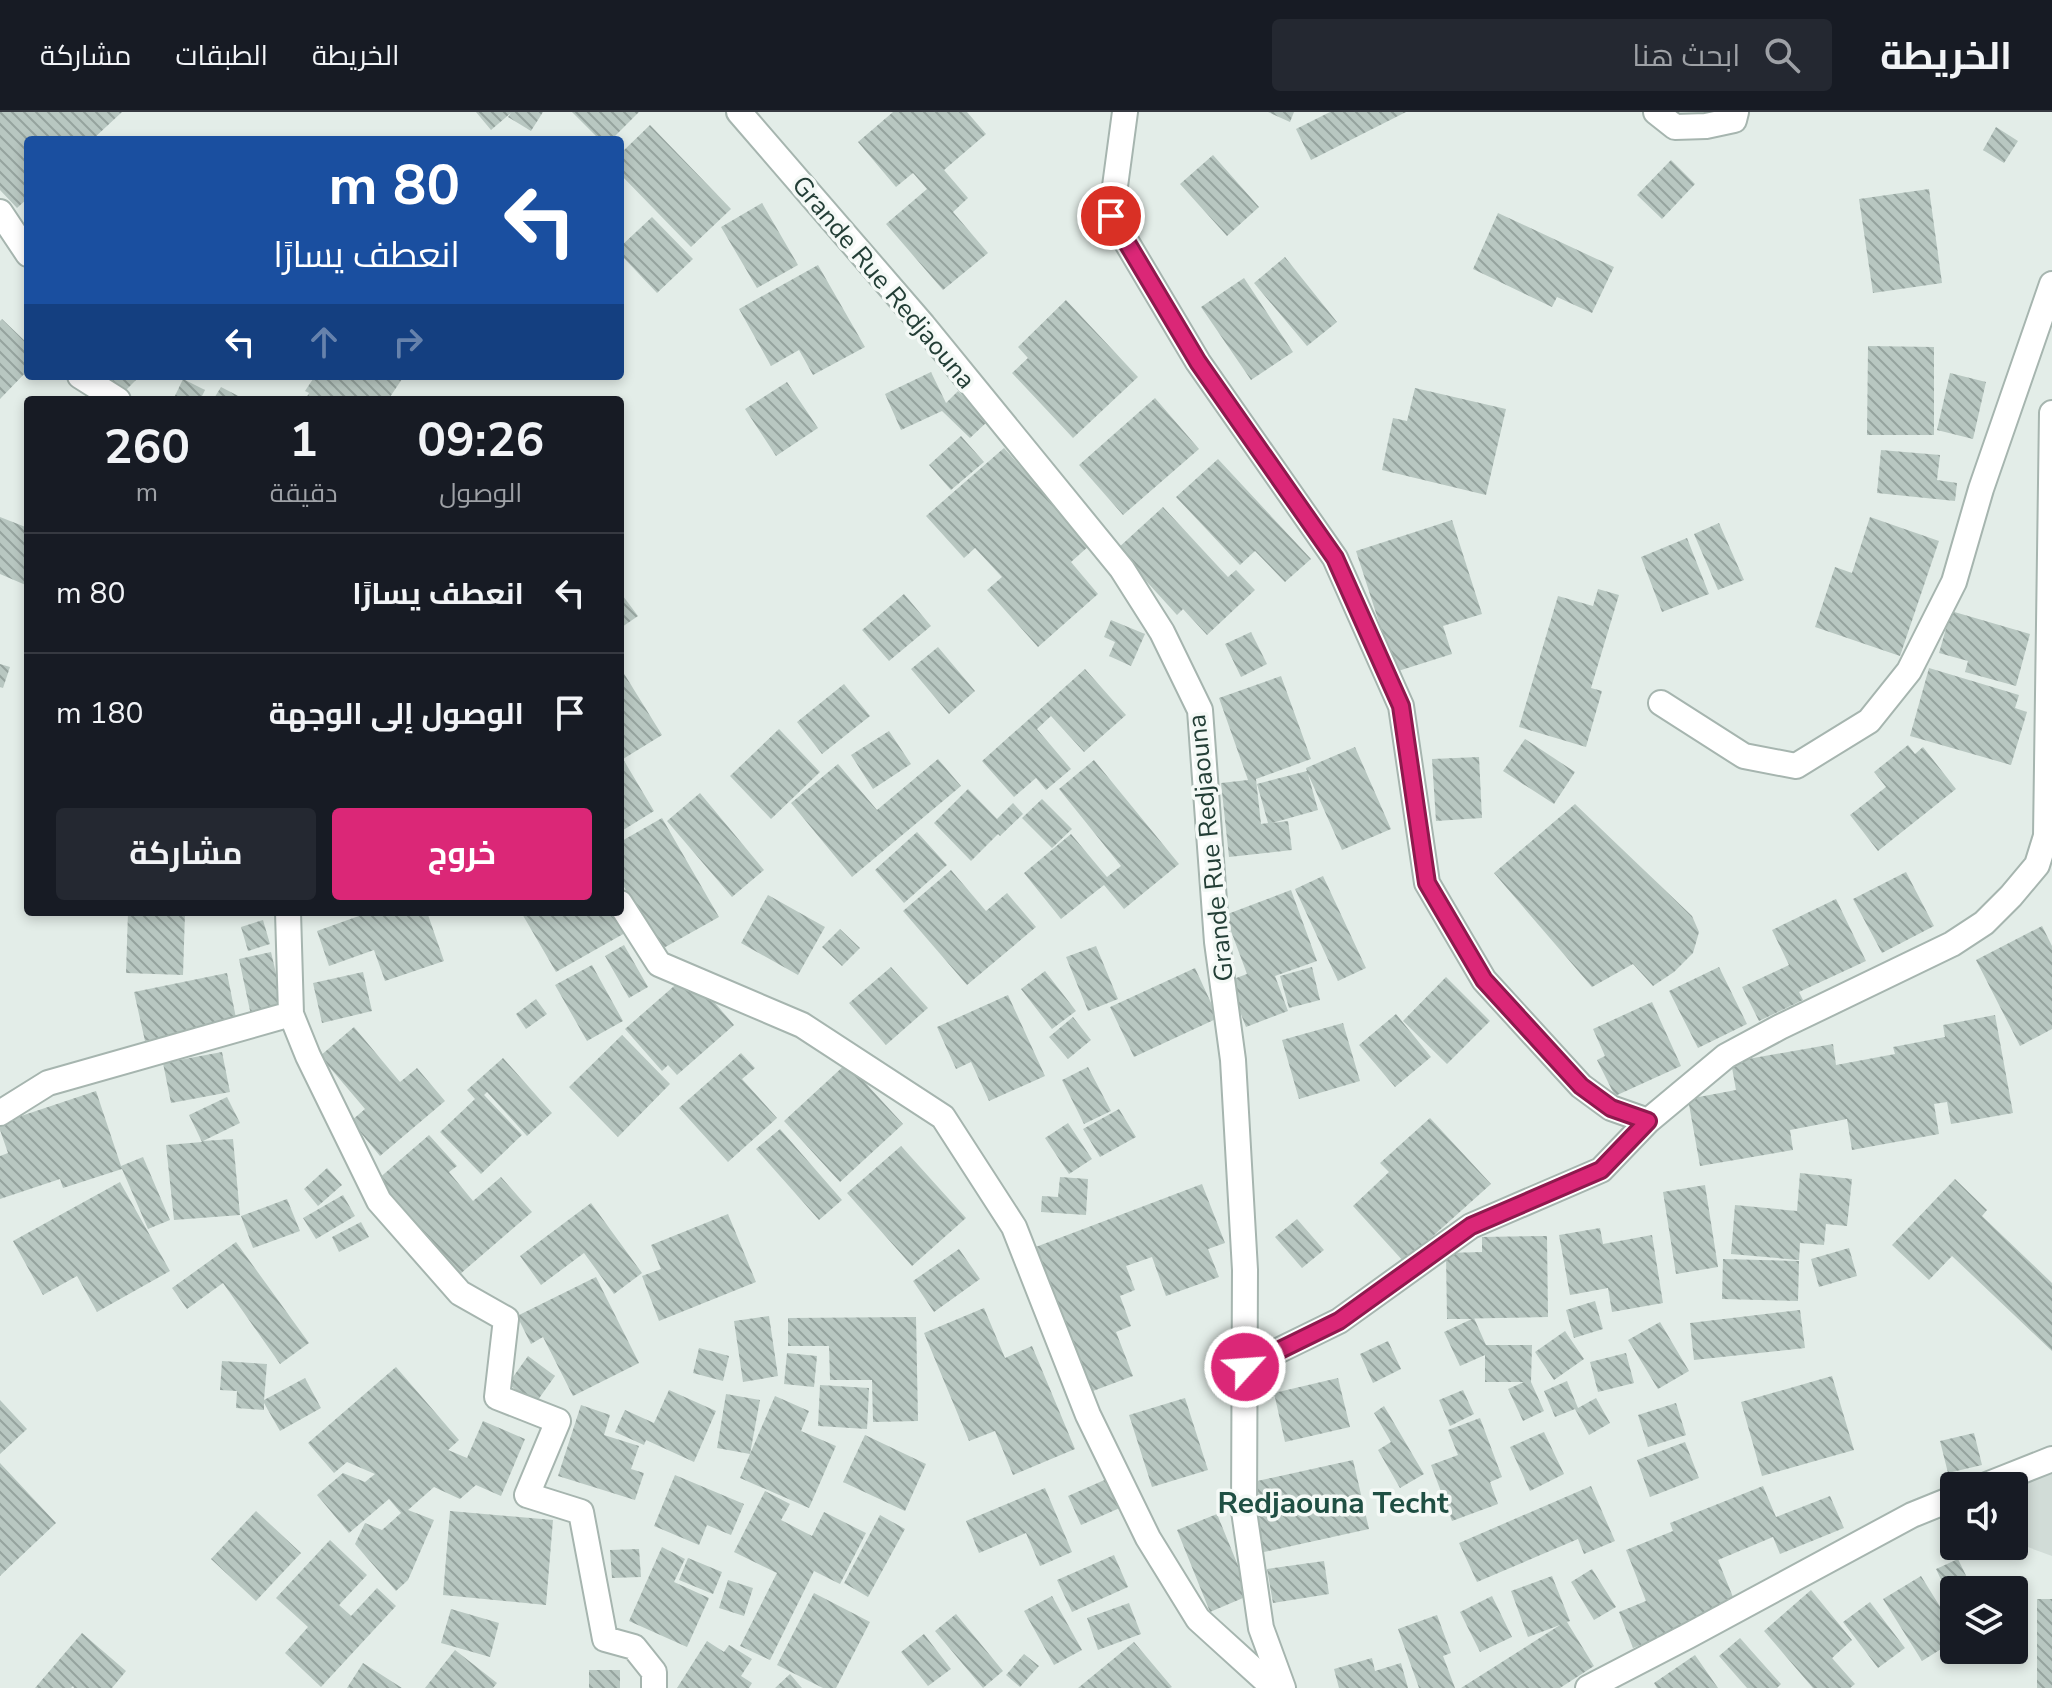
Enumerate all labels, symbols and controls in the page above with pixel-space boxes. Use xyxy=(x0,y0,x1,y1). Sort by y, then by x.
search box xyxy=(1272,19,1832,91)
text: الخريطة xyxy=(1880,31,2012,82)
icon: search xyxy=(1760,33,1804,77)
text: ابحث هنا xyxy=(1632,36,1740,77)
text: مشاركة xyxy=(40,37,131,75)
text: الطبقات xyxy=(175,37,268,75)
text: الخريطة xyxy=(312,37,399,75)
text: 80 m xyxy=(329,147,460,224)
icon: left xyxy=(488,168,592,272)
street label: Grande Rue Redjaouna xyxy=(784,168,983,396)
pin xyxy=(1077,182,1145,250)
icon: arrive xyxy=(1089,194,1133,238)
text: انعطف يسارًا xyxy=(273,231,460,280)
icon: left xyxy=(218,320,262,364)
icon: ahead xyxy=(302,320,346,364)
icon: right xyxy=(386,320,430,364)
text: 1 xyxy=(289,407,318,473)
text: 09:26 xyxy=(417,407,544,473)
text: 260 xyxy=(104,414,190,480)
text: m xyxy=(136,475,158,510)
text: دقيقة xyxy=(270,476,337,511)
text: الوصول xyxy=(439,476,522,511)
icon: left xyxy=(548,571,592,615)
text: 80 m xyxy=(56,573,125,614)
text: انعطف يسارًا xyxy=(352,574,524,615)
icon: arrive xyxy=(548,691,592,735)
text: 180 m xyxy=(56,693,143,734)
text: الوصول إلى الوجهة xyxy=(269,694,524,735)
street label: Grande Rue Redjaouna xyxy=(1179,713,1242,983)
button: مشاركة xyxy=(56,808,316,900)
button: خروج xyxy=(332,808,592,900)
position arrow xyxy=(1203,1325,1287,1409)
map controls xyxy=(1940,1472,2028,1664)
button: sound xyxy=(1940,1472,2028,1560)
district label: Redjaouna Techt xyxy=(1217,1483,1449,1524)
button: layers xyxy=(1940,1576,2028,1664)

